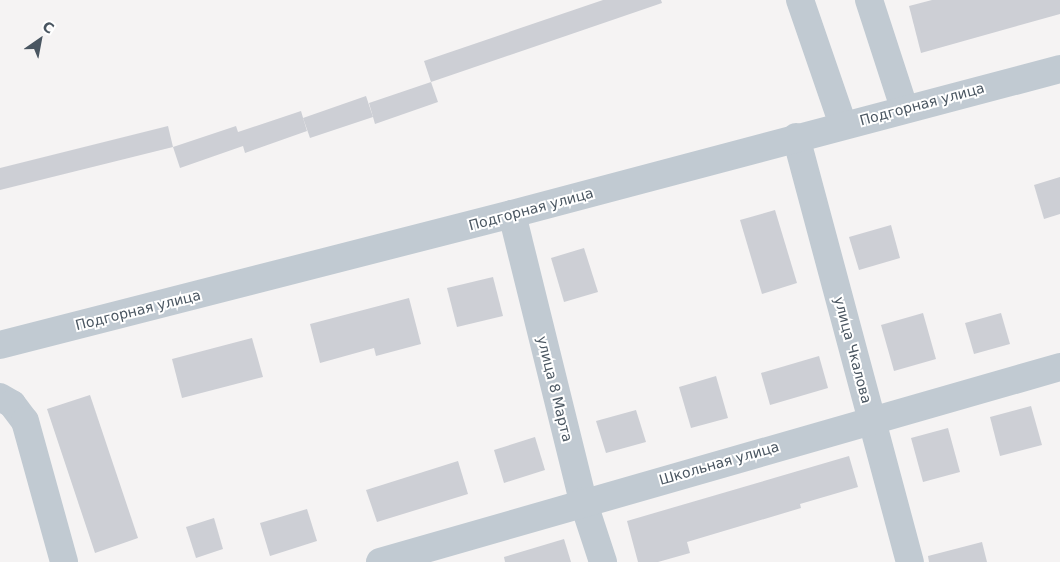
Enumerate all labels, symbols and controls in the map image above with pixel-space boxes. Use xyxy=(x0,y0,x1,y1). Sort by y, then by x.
north arrow xyxy=(15,15,65,65)
text: С xyxy=(40,18,57,37)
street label: Подгорная улица xyxy=(858,79,986,129)
street label: Подгорная улица xyxy=(467,184,595,234)
street label: Подгорная улица xyxy=(74,286,202,334)
street label: улица Чкалова xyxy=(831,295,875,405)
street label: улица 8 Марта xyxy=(534,334,576,444)
street label: Школьная улица xyxy=(657,438,781,488)

